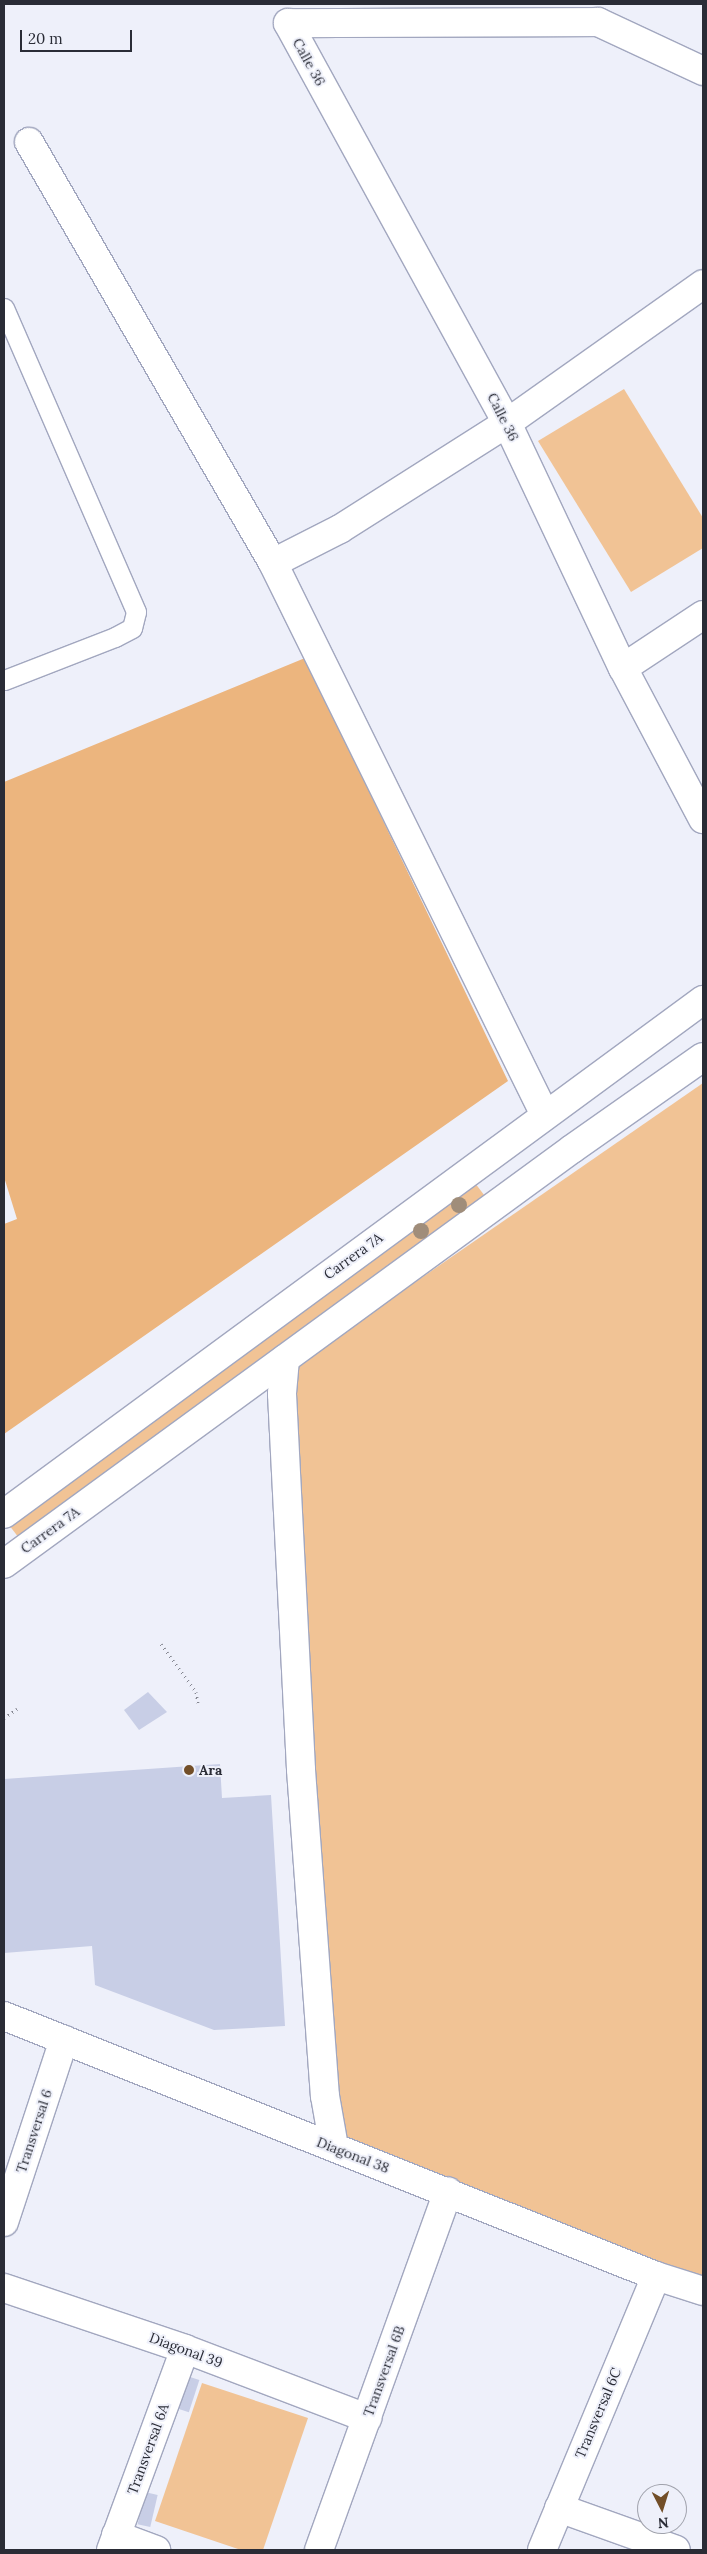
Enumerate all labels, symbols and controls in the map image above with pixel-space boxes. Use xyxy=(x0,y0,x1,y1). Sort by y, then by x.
scale bar xyxy=(22,20,135,52)
text: 20 m xyxy=(28,29,63,48)
street label: Calle 36 xyxy=(289,35,329,89)
street label: Calle 36 xyxy=(484,390,522,444)
street label: Carrera 7A xyxy=(320,1229,386,1283)
street label: Carrera 7A xyxy=(17,1503,83,1557)
place label: Ara xyxy=(199,1762,222,1778)
marker: Ara xyxy=(183,1764,195,1776)
street label: Transversal 6 xyxy=(13,2087,55,2175)
street label: Diagonal 38 xyxy=(314,2133,392,2177)
street label: Transversal 6B xyxy=(360,2323,408,2419)
street label: Diagonal 39 xyxy=(147,2329,225,2371)
street label: Transversal 6C xyxy=(571,2365,625,2461)
street label: Transversal 6A xyxy=(124,2401,172,2497)
north arrow xyxy=(637,2484,687,2534)
text: N xyxy=(657,2514,669,2532)

